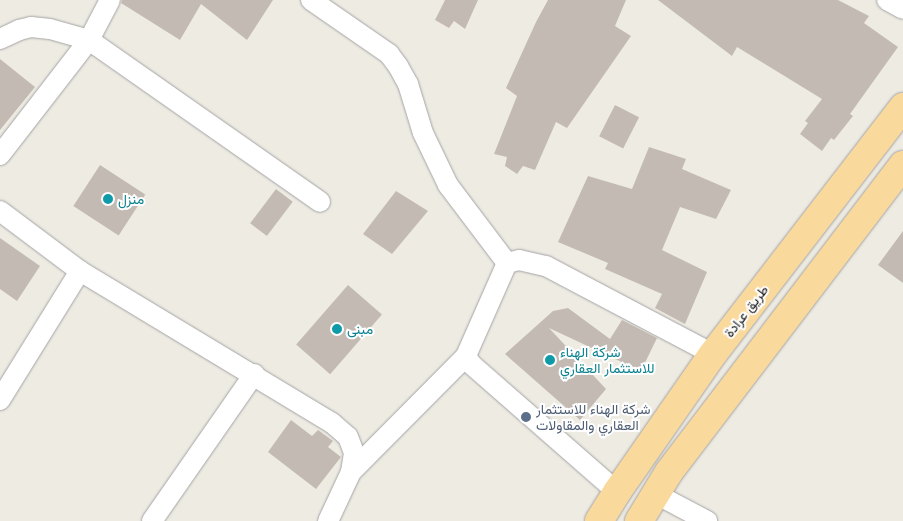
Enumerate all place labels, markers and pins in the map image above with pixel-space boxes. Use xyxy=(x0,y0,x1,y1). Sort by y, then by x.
place label: منزل xyxy=(118,191,144,207)
marker: منزل xyxy=(102,193,114,205)
place label: مبنى xyxy=(347,321,373,337)
marker: مبنى xyxy=(331,323,343,335)
place label: شركة الهناء للاستثمار العقاري xyxy=(560,344,655,377)
marker: شركة الهناء للاستثمار العقاري xyxy=(544,354,556,366)
place label: شركة الهناء للاستثمار العقاري والمقاولات xyxy=(536,401,651,434)
marker: شركة الهناء للاستثمار العقاري والمقاولات xyxy=(520,411,532,423)

